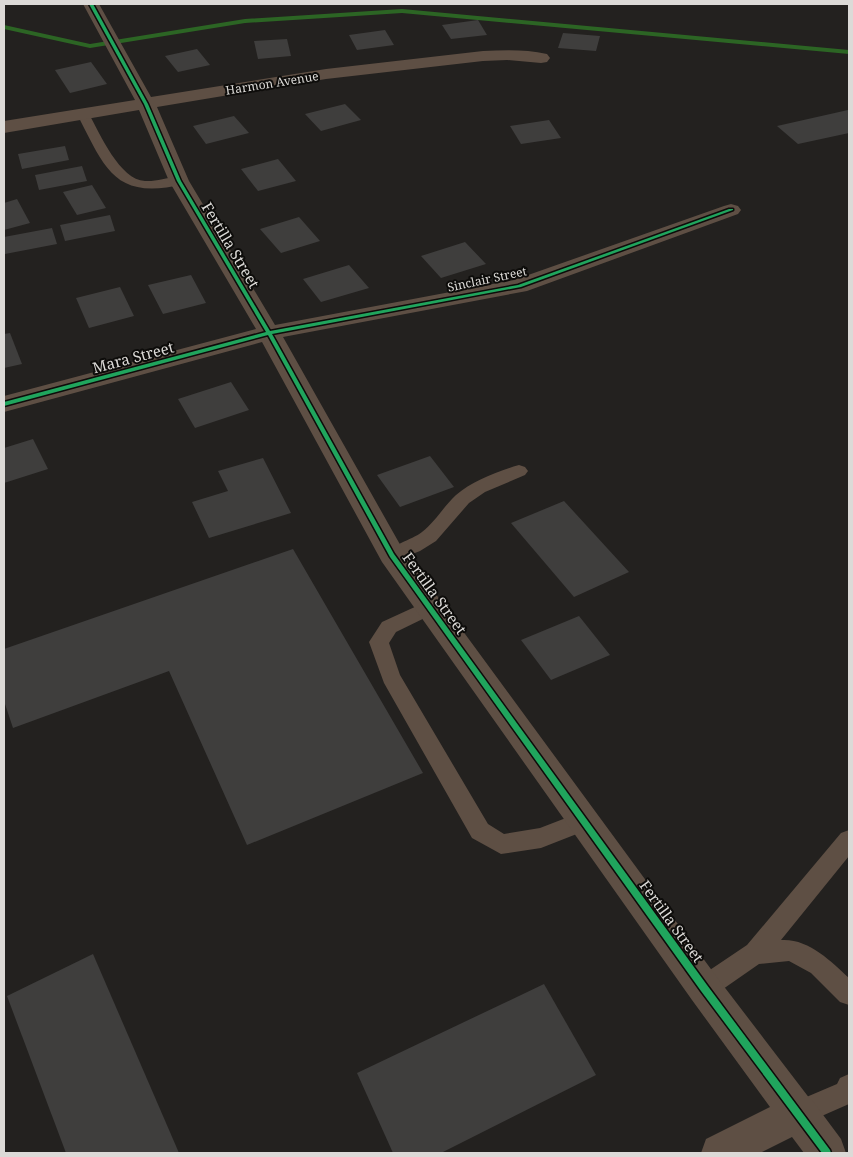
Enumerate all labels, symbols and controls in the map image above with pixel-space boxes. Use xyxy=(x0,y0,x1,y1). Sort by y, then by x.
street label: Harmon Avenue xyxy=(224,67,320,99)
street label: Fertilla Street xyxy=(197,198,265,292)
street label: Sinclair Street xyxy=(446,262,528,296)
street label: Mara Street xyxy=(90,337,176,377)
street label: Fertilla Street xyxy=(398,548,472,638)
street label: Fertilla Street xyxy=(635,876,709,966)

